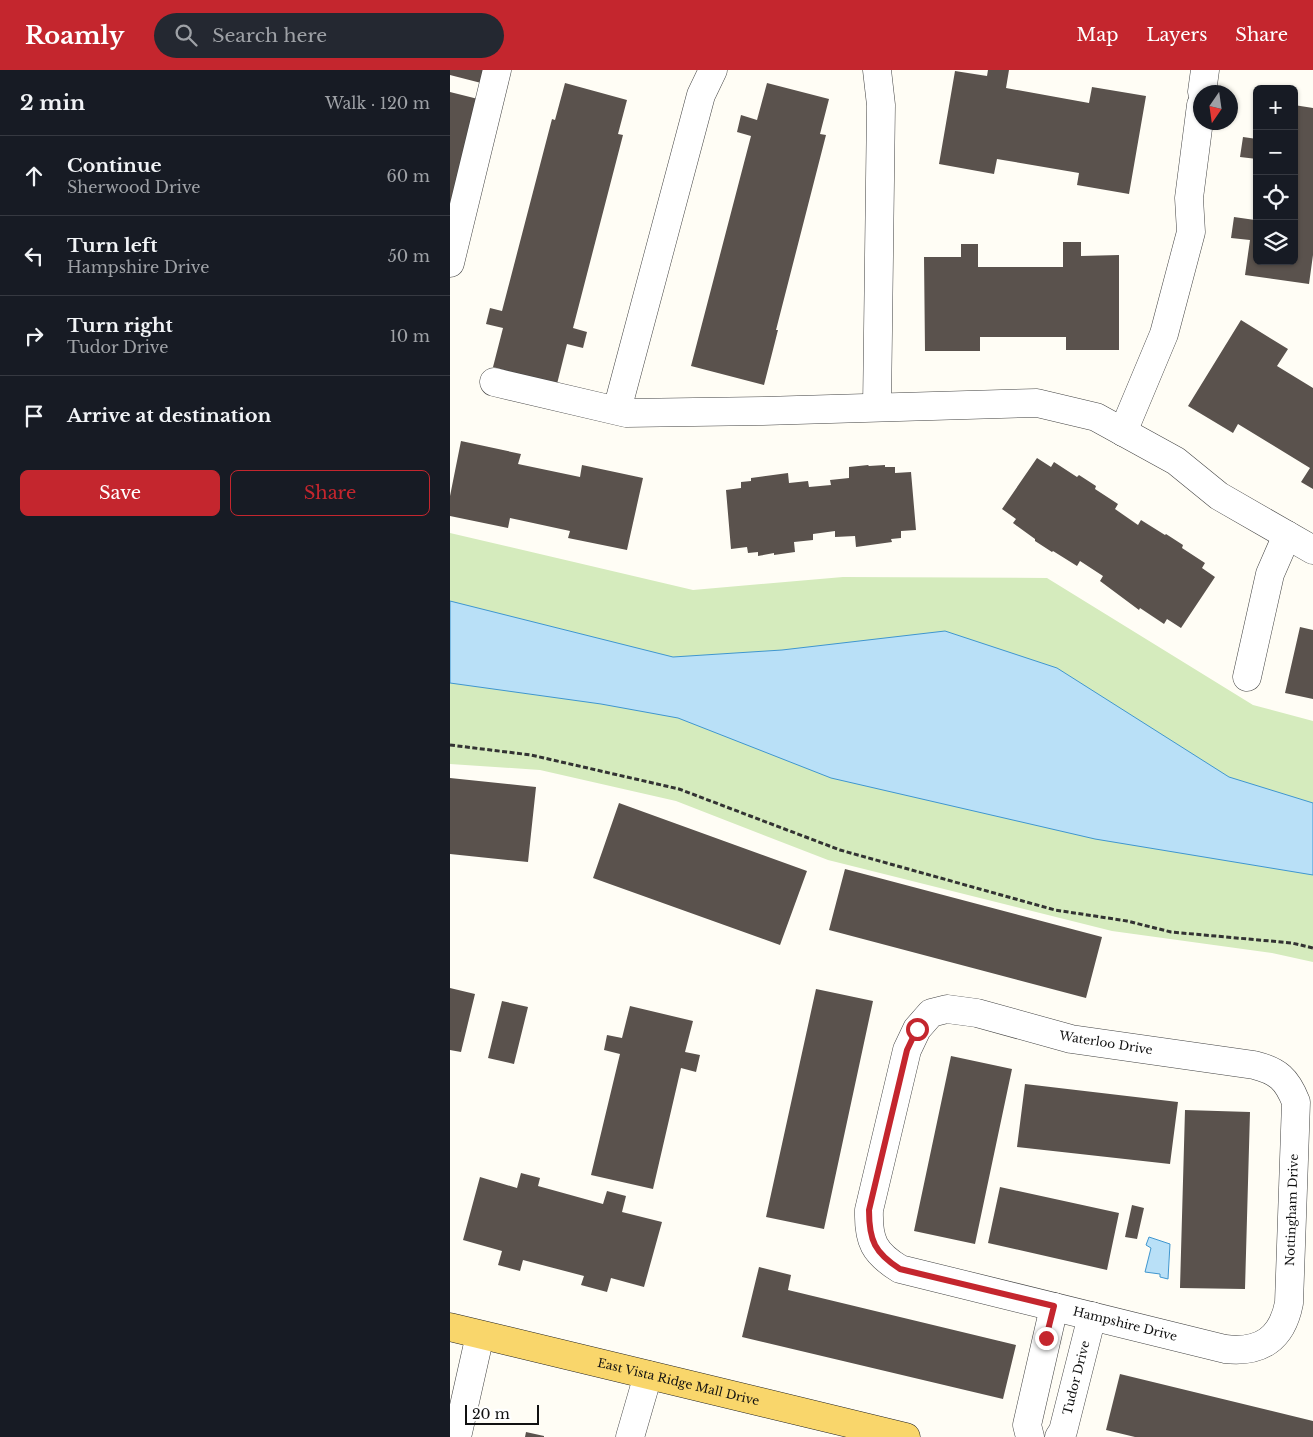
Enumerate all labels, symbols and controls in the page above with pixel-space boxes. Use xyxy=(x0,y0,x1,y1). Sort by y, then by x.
search box xyxy=(154,13,504,58)
text: Roamly xyxy=(25,21,124,50)
icon: search xyxy=(172,21,200,49)
text: Search here xyxy=(212,24,327,47)
text: Map xyxy=(1077,24,1118,46)
text: Layers xyxy=(1146,24,1207,46)
text: Share xyxy=(1235,24,1288,46)
north arrow xyxy=(1193,85,1238,130)
map controls xyxy=(1253,85,1298,265)
button: + xyxy=(1253,85,1298,130)
text: 2 min xyxy=(20,90,85,116)
text: Walk · 120 m xyxy=(325,93,430,113)
button: − xyxy=(1253,130,1298,175)
text: Continue xyxy=(67,154,162,177)
icon: ahead xyxy=(20,162,48,190)
text: 60 m xyxy=(387,166,430,186)
button: locate xyxy=(1253,175,1298,220)
text: Sherwood Drive xyxy=(67,177,201,197)
button: layers xyxy=(1253,220,1298,265)
text: Turn left xyxy=(67,234,158,257)
icon: left xyxy=(20,242,48,270)
text: 50 m xyxy=(388,246,430,266)
text: Hampshire Drive xyxy=(67,257,209,277)
text: Turn right xyxy=(67,314,173,337)
icon: right xyxy=(20,322,48,350)
text: 10 m xyxy=(390,326,430,346)
text: Tudor Drive xyxy=(67,337,168,357)
icon: arrive xyxy=(20,402,48,430)
text: Arrive at destination xyxy=(67,404,271,427)
button: Save xyxy=(20,470,220,516)
button: Share xyxy=(230,470,430,516)
route start xyxy=(906,1018,929,1041)
street label: Waterloo Drive xyxy=(1057,1028,1154,1057)
street label: Nottingham Drive xyxy=(1282,1153,1301,1266)
street label: Hampshire Drive xyxy=(1072,1303,1179,1344)
route end xyxy=(1035,1327,1058,1350)
street label: Tudor Drive xyxy=(1059,1339,1093,1417)
street label: East Vista Ridge Mall Drive xyxy=(596,1355,761,1408)
scale bar xyxy=(465,1402,539,1425)
text: 20 m xyxy=(472,1405,510,1423)

